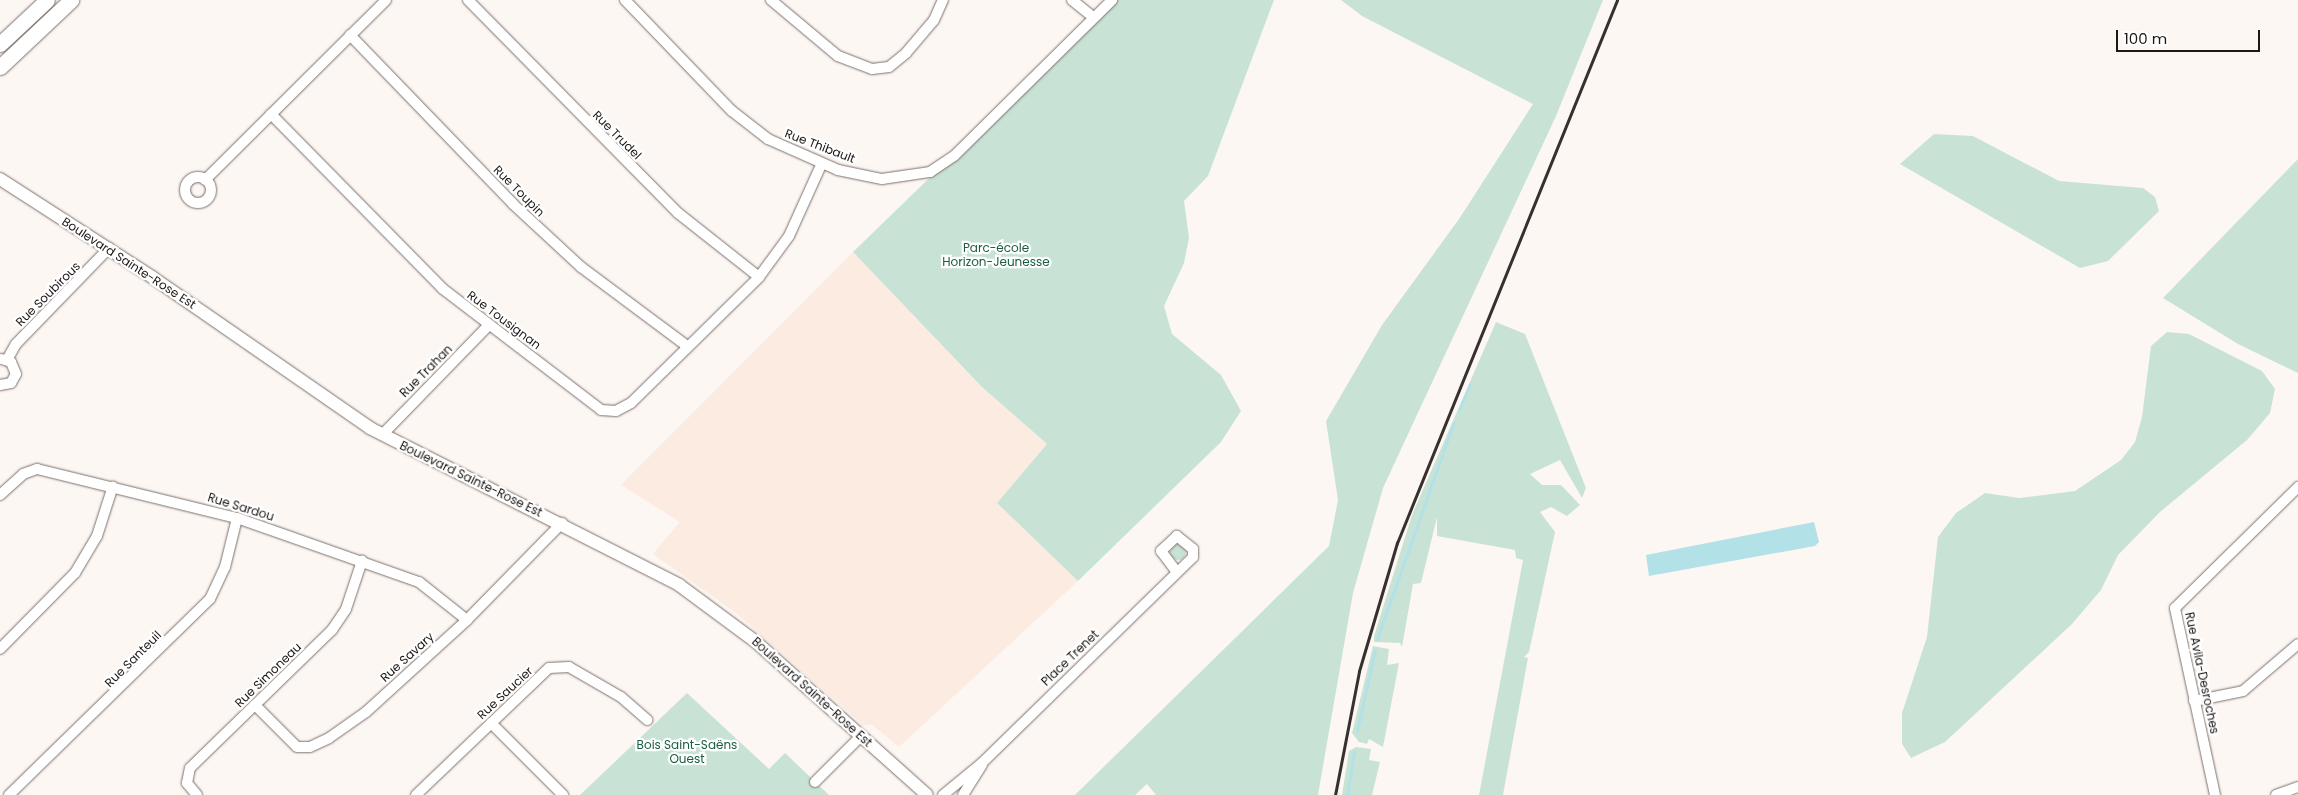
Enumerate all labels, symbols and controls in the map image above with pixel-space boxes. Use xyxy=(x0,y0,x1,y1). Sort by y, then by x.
scale bar xyxy=(2118,20,2262,52)
text: 100 m xyxy=(2124,28,2167,49)
street label: Rue Trudel xyxy=(590,108,644,162)
street label: Rue Thibault xyxy=(783,126,857,166)
street label: Rue Toupin xyxy=(490,162,548,220)
street label: Boulevard Sainte-Rose Est xyxy=(59,214,199,312)
park label: Parc-école Horizon-Jeunesse xyxy=(942,241,1050,269)
street label: Rue Soubirous xyxy=(13,259,83,329)
street label: Rue Tousignan xyxy=(464,288,544,352)
street label: Rue Trahan xyxy=(397,342,455,400)
street label: Boulevard Sainte-Rose Est xyxy=(397,438,545,520)
street label: Rue Sardou xyxy=(206,490,276,524)
street label: Rue Avila-Desroches xyxy=(2182,611,2222,735)
street label: Place Trenet xyxy=(1038,627,1102,689)
street label: Rue Santeuil xyxy=(102,628,164,690)
street label: Rue Savary xyxy=(377,629,437,685)
street label: Boulevard Sainte-Rose Est xyxy=(749,634,875,750)
street label: Rue Simoneau xyxy=(232,640,304,710)
street label: Rue Saucier xyxy=(474,664,536,722)
park label: Bois Saint-Saëns Ouest xyxy=(637,738,737,766)

